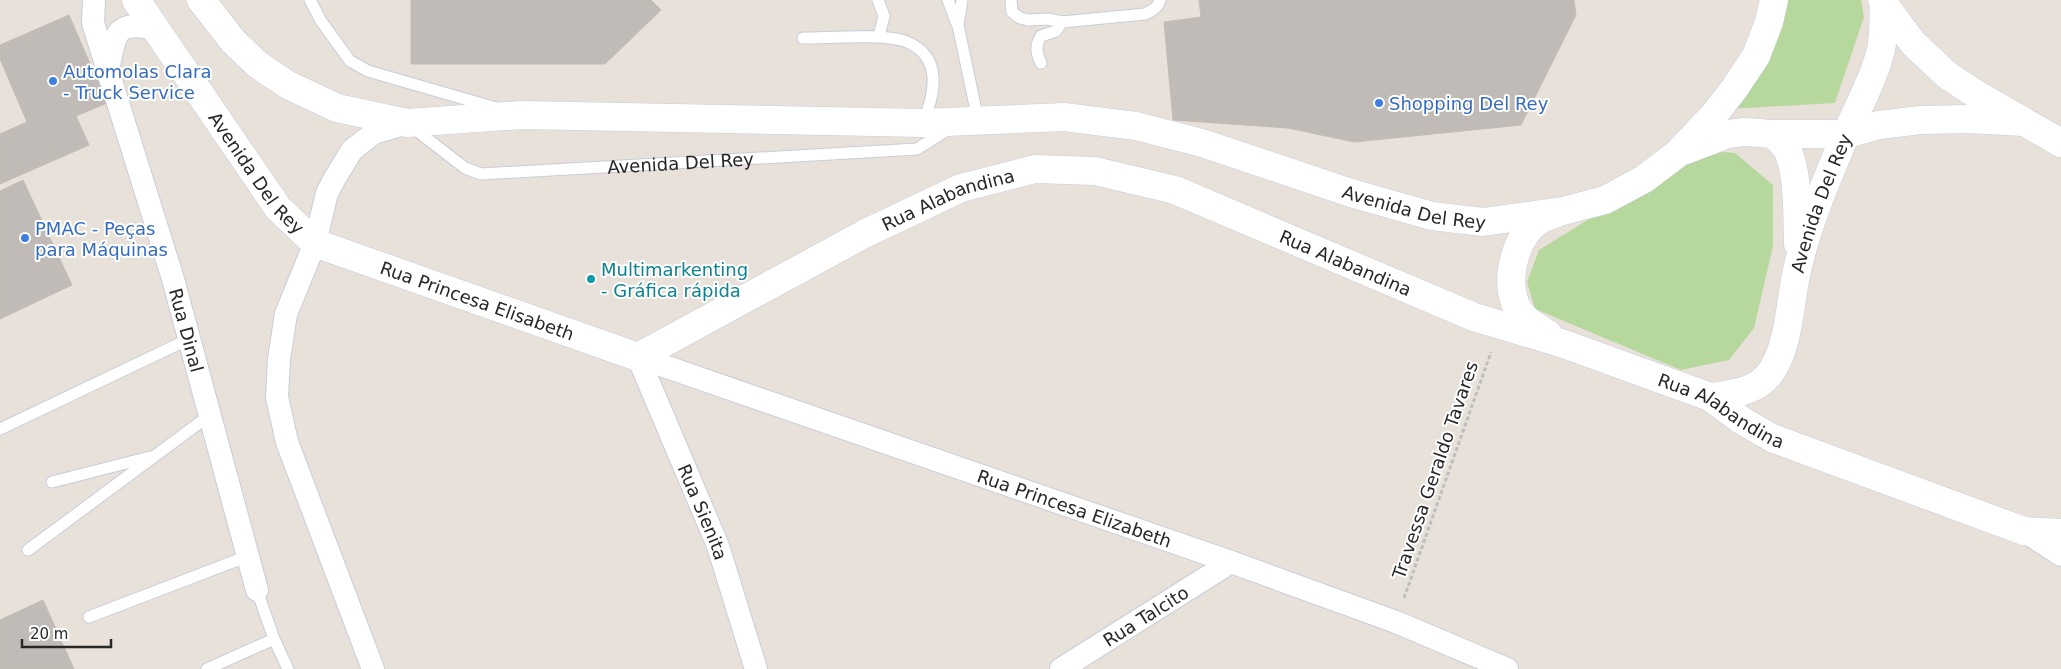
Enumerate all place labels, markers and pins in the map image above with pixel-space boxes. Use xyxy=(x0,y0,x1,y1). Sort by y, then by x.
place label: Automolas Clara - Truck Service xyxy=(63,61,212,103)
marker: Automolas Clara - Truck Service xyxy=(47,75,59,87)
place label: Shopping Del Rey xyxy=(1389,93,1549,114)
marker: Shopping Del Rey xyxy=(1373,97,1385,109)
place label: PMAC - Peças para Máquinas xyxy=(35,218,168,260)
marker: PMAC - Peças para Máquinas xyxy=(19,232,31,244)
place label: Multimarkenting - Gráfica rápida xyxy=(601,259,748,301)
marker: Multimarkenting - Gráfica rápida xyxy=(585,273,597,285)

